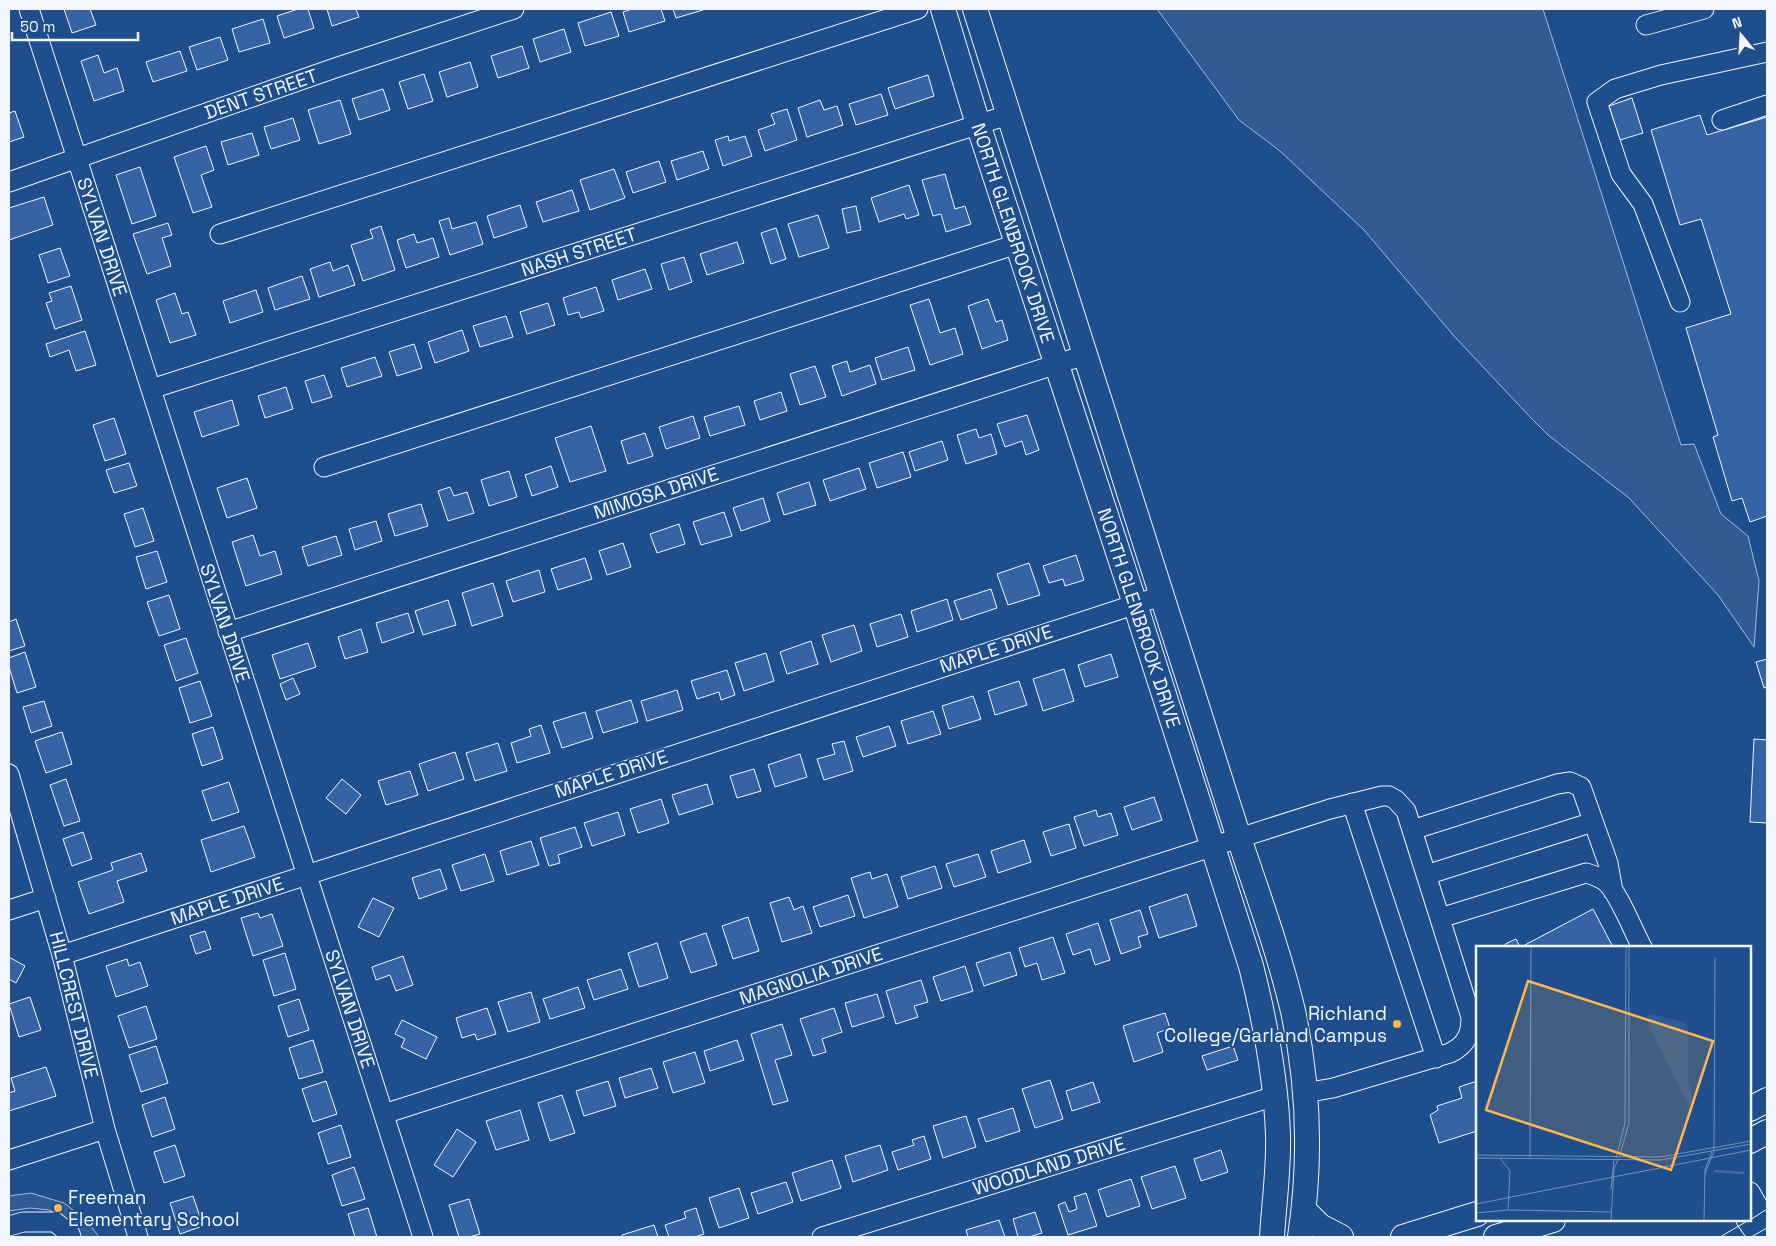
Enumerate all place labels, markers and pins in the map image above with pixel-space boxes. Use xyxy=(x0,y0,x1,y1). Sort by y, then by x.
place label: Richland College/Garland Campus xyxy=(1164,1001,1387,1048)
marker: Richland College/Garland Campus xyxy=(1391,1018,1403,1030)
place label: Freeman Elementary School xyxy=(68,1185,240,1232)
marker: Freeman Elementary School xyxy=(52,1202,64,1214)

